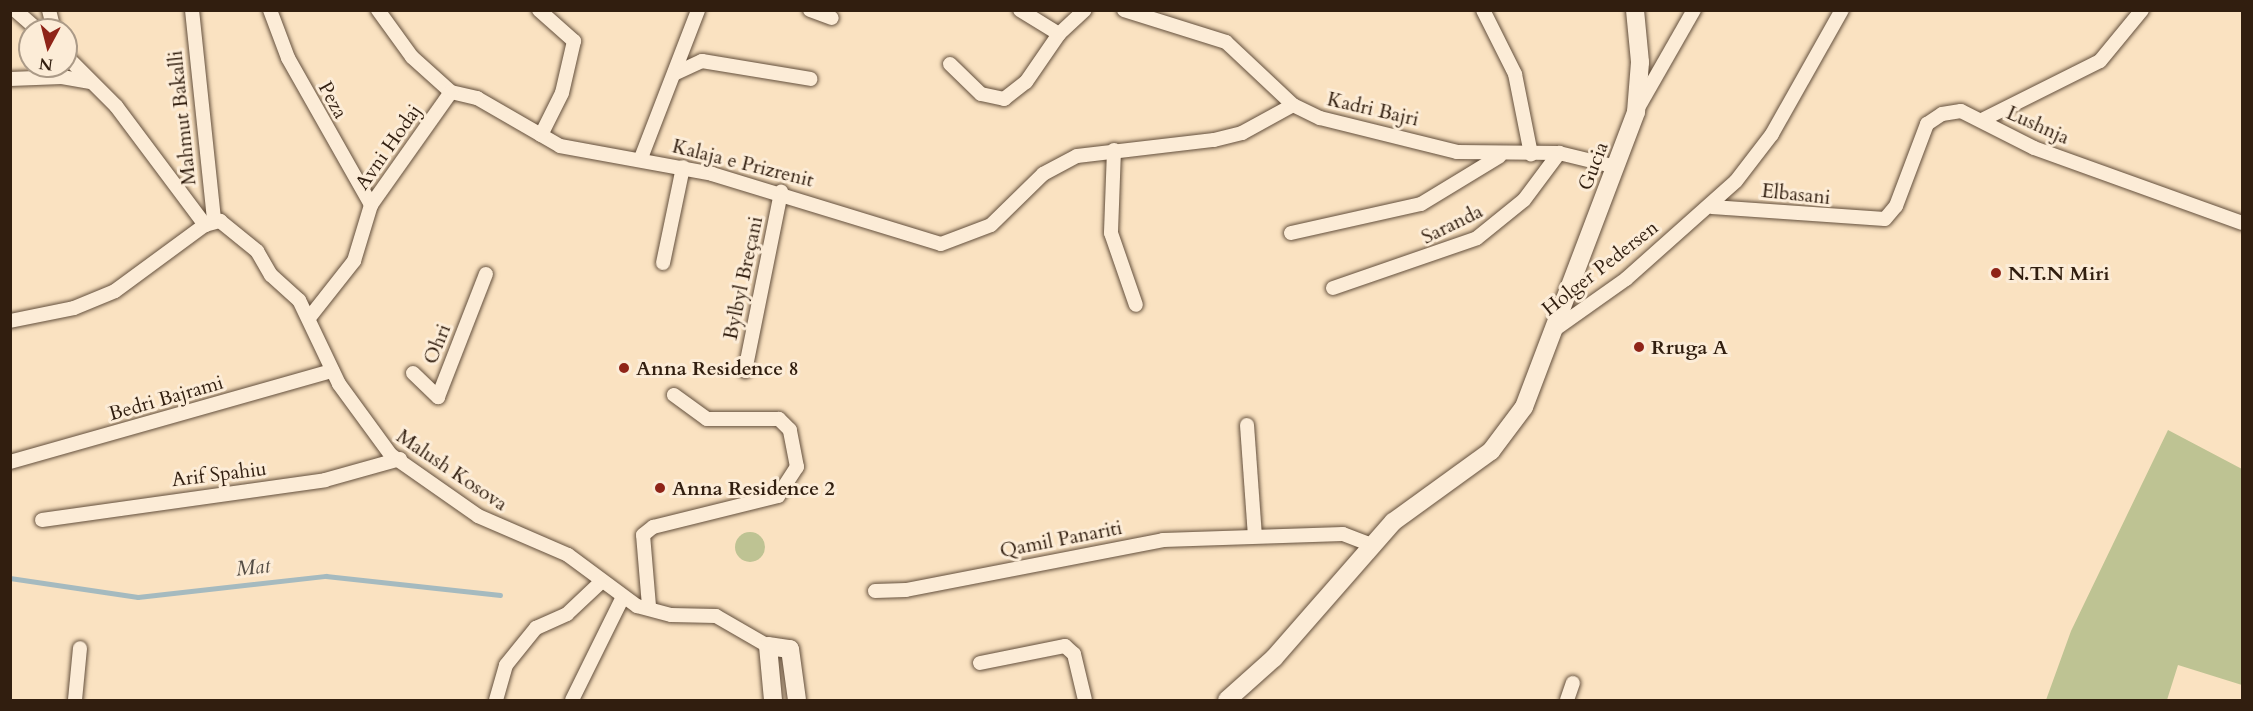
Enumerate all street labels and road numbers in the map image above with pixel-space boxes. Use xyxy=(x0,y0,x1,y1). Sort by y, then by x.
street label: Mahmut Bakalli xyxy=(163,49,201,187)
street label: Peza xyxy=(313,77,353,123)
street label: Kadri Bajri xyxy=(1325,87,1421,131)
street label: Avni Hodaj xyxy=(350,100,426,194)
street label: Lushnja xyxy=(2003,101,2073,149)
street label: Kalaja e Prizrenit xyxy=(670,134,816,192)
street label: Gucia xyxy=(1573,138,1613,194)
street label: Elbasani xyxy=(1760,178,1832,210)
street label: Saranda xyxy=(1417,199,1487,249)
street label: Bylbyl Breçani xyxy=(718,214,768,342)
street label: Holger Pedersen xyxy=(1537,215,1663,321)
street label: Ohri xyxy=(418,320,456,368)
street label: Bedri Bajrami xyxy=(106,370,226,426)
street label: Malush Kosova xyxy=(392,424,512,516)
street label: Arif Spahiu xyxy=(170,456,268,492)
street label: Qamil Panariti xyxy=(998,515,1124,563)

